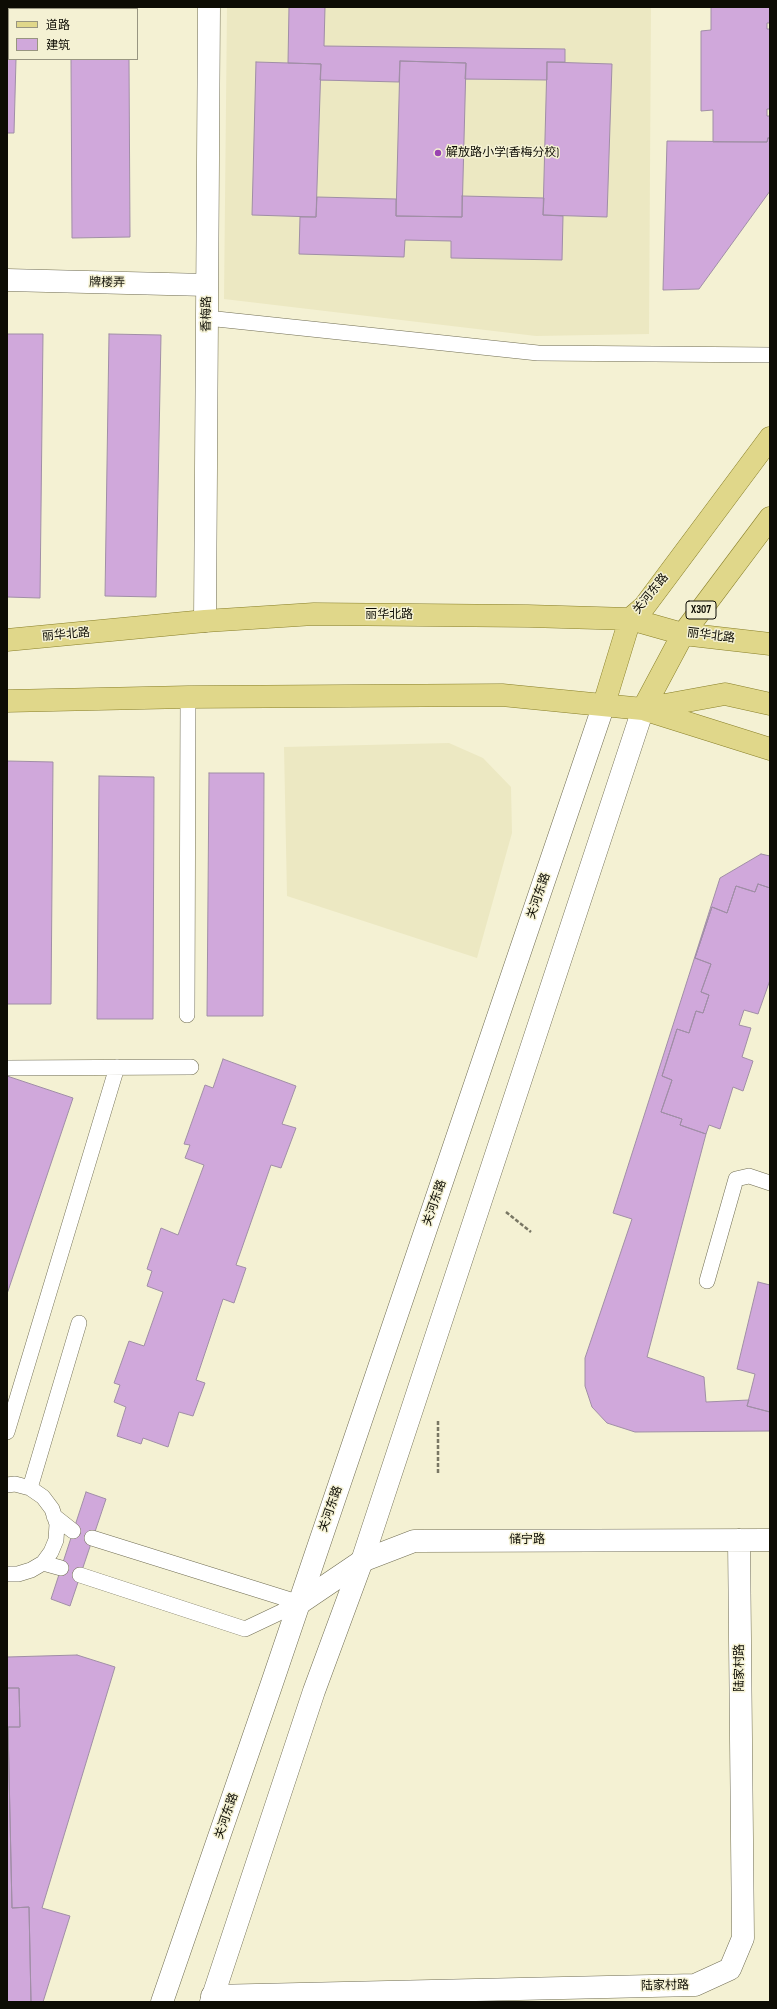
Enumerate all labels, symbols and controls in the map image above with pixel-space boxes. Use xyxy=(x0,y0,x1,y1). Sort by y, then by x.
legend xyxy=(8,8,138,60)
text: 道路 xyxy=(46,18,70,33)
text: 建筑 xyxy=(46,38,70,53)
place label: 解放路小学(香梅分校) xyxy=(446,146,559,160)
marker: 解放路小学(香梅分校) xyxy=(433,148,443,158)
street label: 牌楼弄 xyxy=(89,275,125,291)
street label: 香梅路 xyxy=(199,296,215,332)
street label: 关河东路 xyxy=(630,571,672,617)
road number: X307 xyxy=(686,601,716,619)
street label: 丽华北路 xyxy=(365,608,413,622)
street label: 丽华北路 xyxy=(41,626,91,644)
street label: 丽华北路 xyxy=(686,626,736,646)
street label: 关河东路 xyxy=(524,871,554,921)
street label: 关河东路 xyxy=(420,1178,450,1228)
street label: 关河东路 xyxy=(316,1484,346,1534)
street label: 储宁路 xyxy=(509,1533,545,1547)
street label: 陆家村路 xyxy=(733,1644,747,1692)
street label: 关河东路 xyxy=(212,1791,242,1841)
street label: 陆家村路 xyxy=(641,1978,689,1994)

